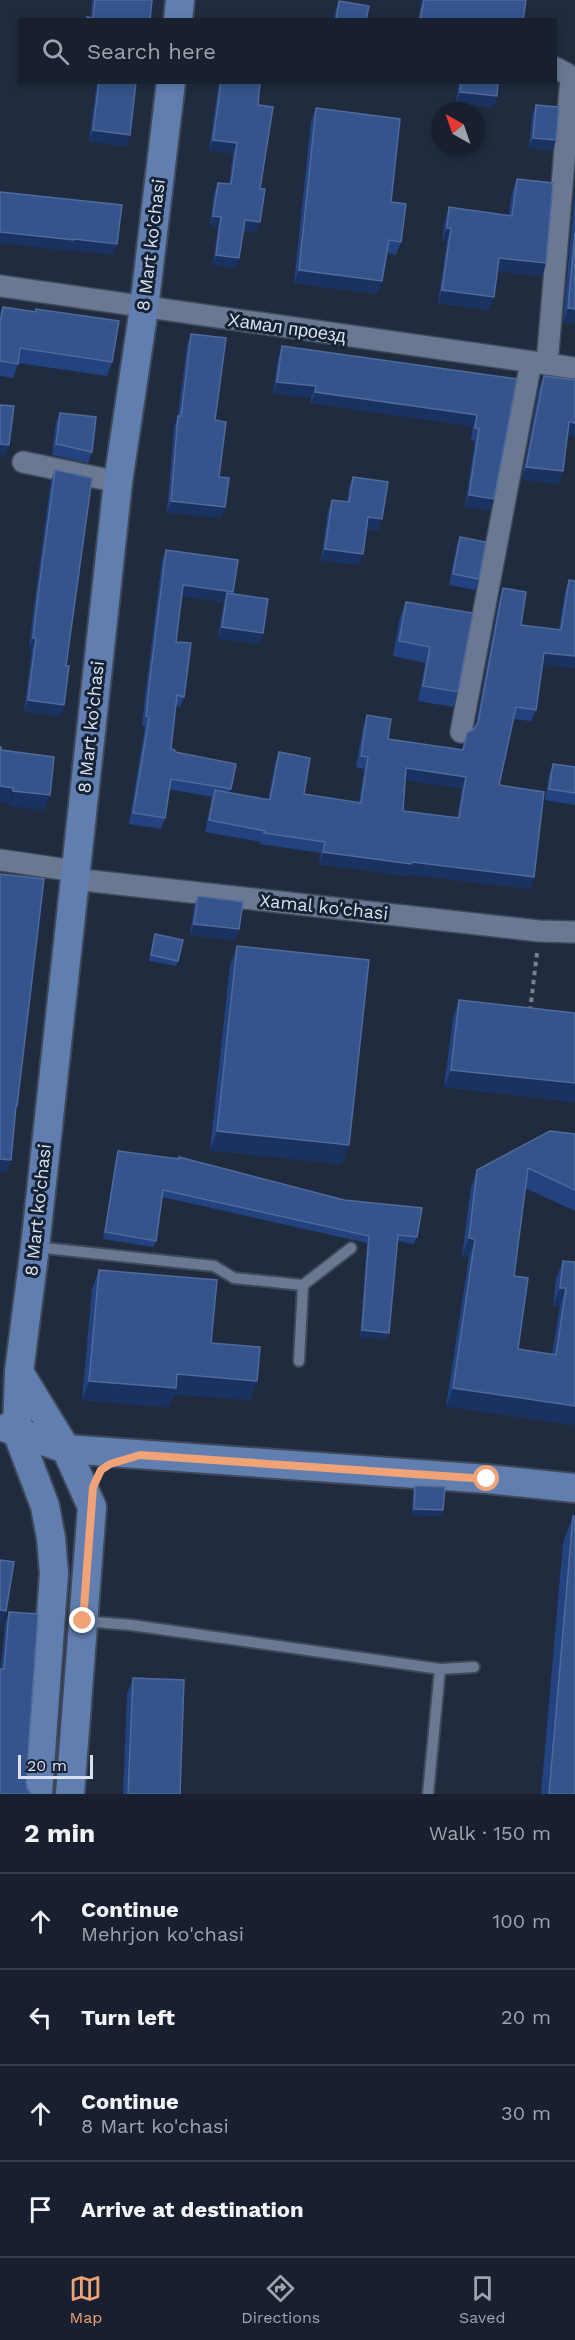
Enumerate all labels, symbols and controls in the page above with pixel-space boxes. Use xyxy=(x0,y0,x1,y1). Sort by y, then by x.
search box xyxy=(18,18,557,84)
icon: search xyxy=(39,35,72,68)
text: Search here xyxy=(87,39,216,64)
north arrow xyxy=(431,102,485,156)
street label: 8 Mart ko'chasi xyxy=(132,178,169,312)
street label: Хамал проезд xyxy=(227,309,348,346)
street label: 8 Mart ko'chasi xyxy=(73,660,108,794)
street label: Xamal ko'chasi xyxy=(259,889,389,924)
street label: 8 Mart ko'chasi xyxy=(20,1143,55,1277)
route start xyxy=(473,1465,499,1491)
route end xyxy=(69,1607,95,1633)
scale bar xyxy=(18,1752,93,1780)
text: 20 m xyxy=(27,1756,67,1775)
text: 2 min xyxy=(24,1818,95,1848)
text: Walk · 150 m xyxy=(429,1821,551,1845)
text: Continue xyxy=(81,1897,179,1922)
icon: ahead xyxy=(24,1905,57,1938)
text: 100 m xyxy=(492,1909,551,1933)
text: Mehrjon ko'chasi xyxy=(81,1922,244,1946)
icon: left xyxy=(24,2001,57,2034)
text: Turn left xyxy=(81,2005,175,2030)
text: 20 m xyxy=(501,2005,551,2029)
text: Continue xyxy=(81,2089,179,2114)
icon: ahead xyxy=(24,2097,57,2130)
text: 30 m xyxy=(501,2101,551,2125)
text: 8 Mart ko'chasi xyxy=(81,2114,229,2138)
icon: arrive xyxy=(24,2193,57,2226)
text: Arrive at destination xyxy=(81,2197,304,2222)
tab: Map xyxy=(69,2272,102,2327)
tab: Directions xyxy=(241,2272,320,2327)
tab: Saved xyxy=(459,2272,506,2327)

